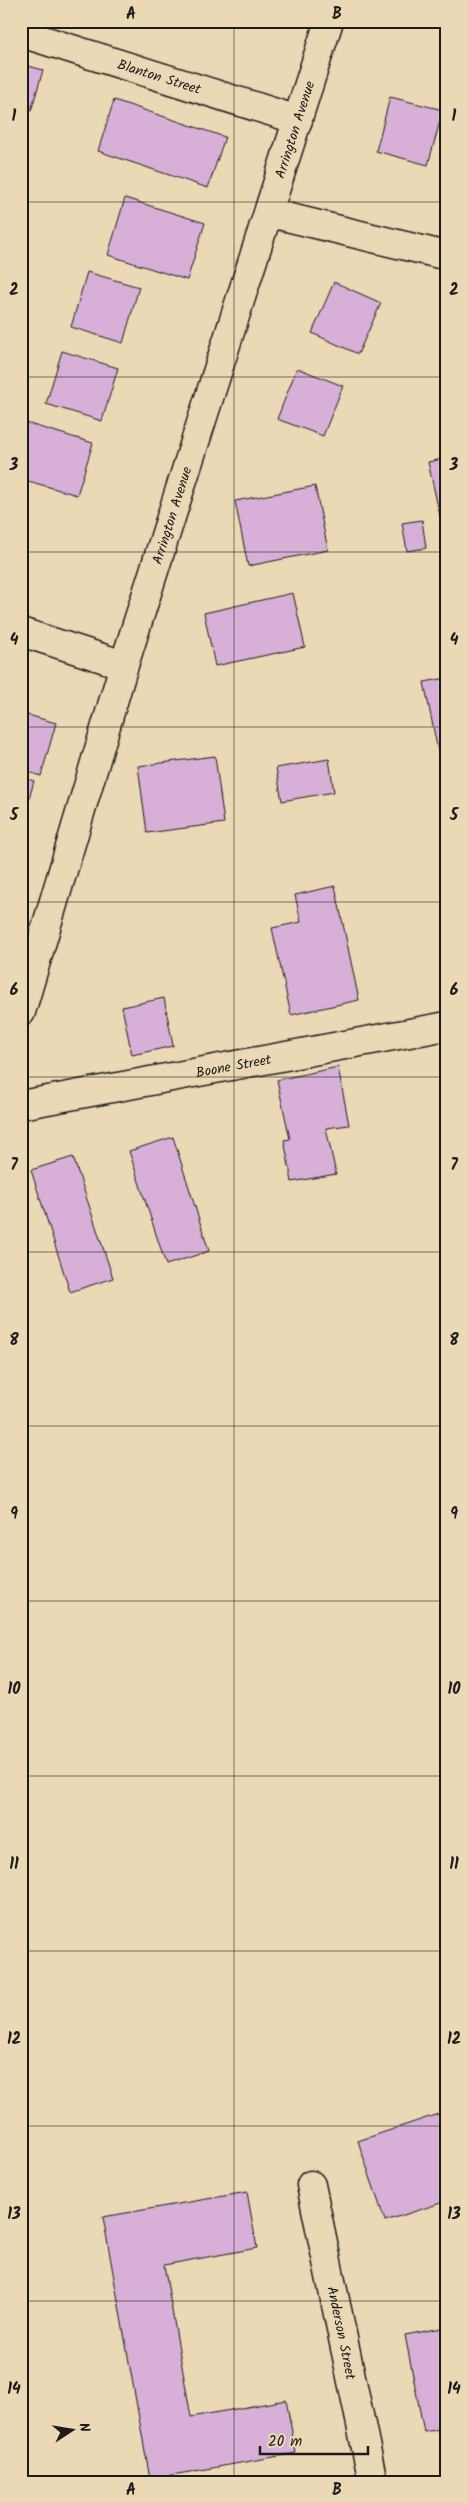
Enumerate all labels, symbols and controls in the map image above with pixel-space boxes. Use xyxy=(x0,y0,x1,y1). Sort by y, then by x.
text: A xyxy=(126,2,136,27)
text: B xyxy=(332,2,342,27)
street label: Blanton Street xyxy=(114,54,204,101)
street label: Arrington Avenue xyxy=(270,77,322,181)
text: 1 xyxy=(12,104,17,129)
text: 1 xyxy=(452,104,457,129)
text: 2 xyxy=(9,278,19,303)
text: 2 xyxy=(449,278,459,303)
text: 3 xyxy=(9,453,19,478)
text: 3 xyxy=(449,453,459,478)
street label: Arrington Avenue xyxy=(147,463,199,567)
text: 4 xyxy=(10,628,19,653)
text: 4 xyxy=(450,628,459,653)
text: 5 xyxy=(9,803,20,828)
text: 5 xyxy=(449,803,460,828)
text: 6 xyxy=(10,978,19,1003)
text: 6 xyxy=(450,978,459,1003)
street label: Boone Street xyxy=(194,1049,274,1084)
text: 7 xyxy=(10,1153,18,1178)
text: 7 xyxy=(450,1153,458,1178)
text: 8 xyxy=(9,1328,19,1353)
text: 8 xyxy=(449,1328,459,1353)
text: 9 xyxy=(10,1502,18,1527)
text: 9 xyxy=(450,1502,458,1527)
text: 10 xyxy=(7,1677,21,1702)
text: 10 xyxy=(447,1677,461,1702)
text: 11 xyxy=(9,1852,19,1877)
text: 11 xyxy=(449,1852,459,1877)
text: 12 xyxy=(7,2027,21,2052)
text: 12 xyxy=(447,2027,461,2052)
text: 13 xyxy=(7,2202,21,2227)
text: 13 xyxy=(447,2202,461,2227)
street label: Anderson Street xyxy=(320,2284,361,2382)
text: 14 xyxy=(7,2377,21,2402)
text: 14 xyxy=(447,2377,461,2402)
north arrow xyxy=(48,2406,98,2456)
text: N xyxy=(72,2421,95,2434)
scale bar xyxy=(260,2423,368,2455)
text: 20 m xyxy=(268,2430,302,2454)
text: A xyxy=(126,2478,136,2503)
text: B xyxy=(332,2478,342,2503)

